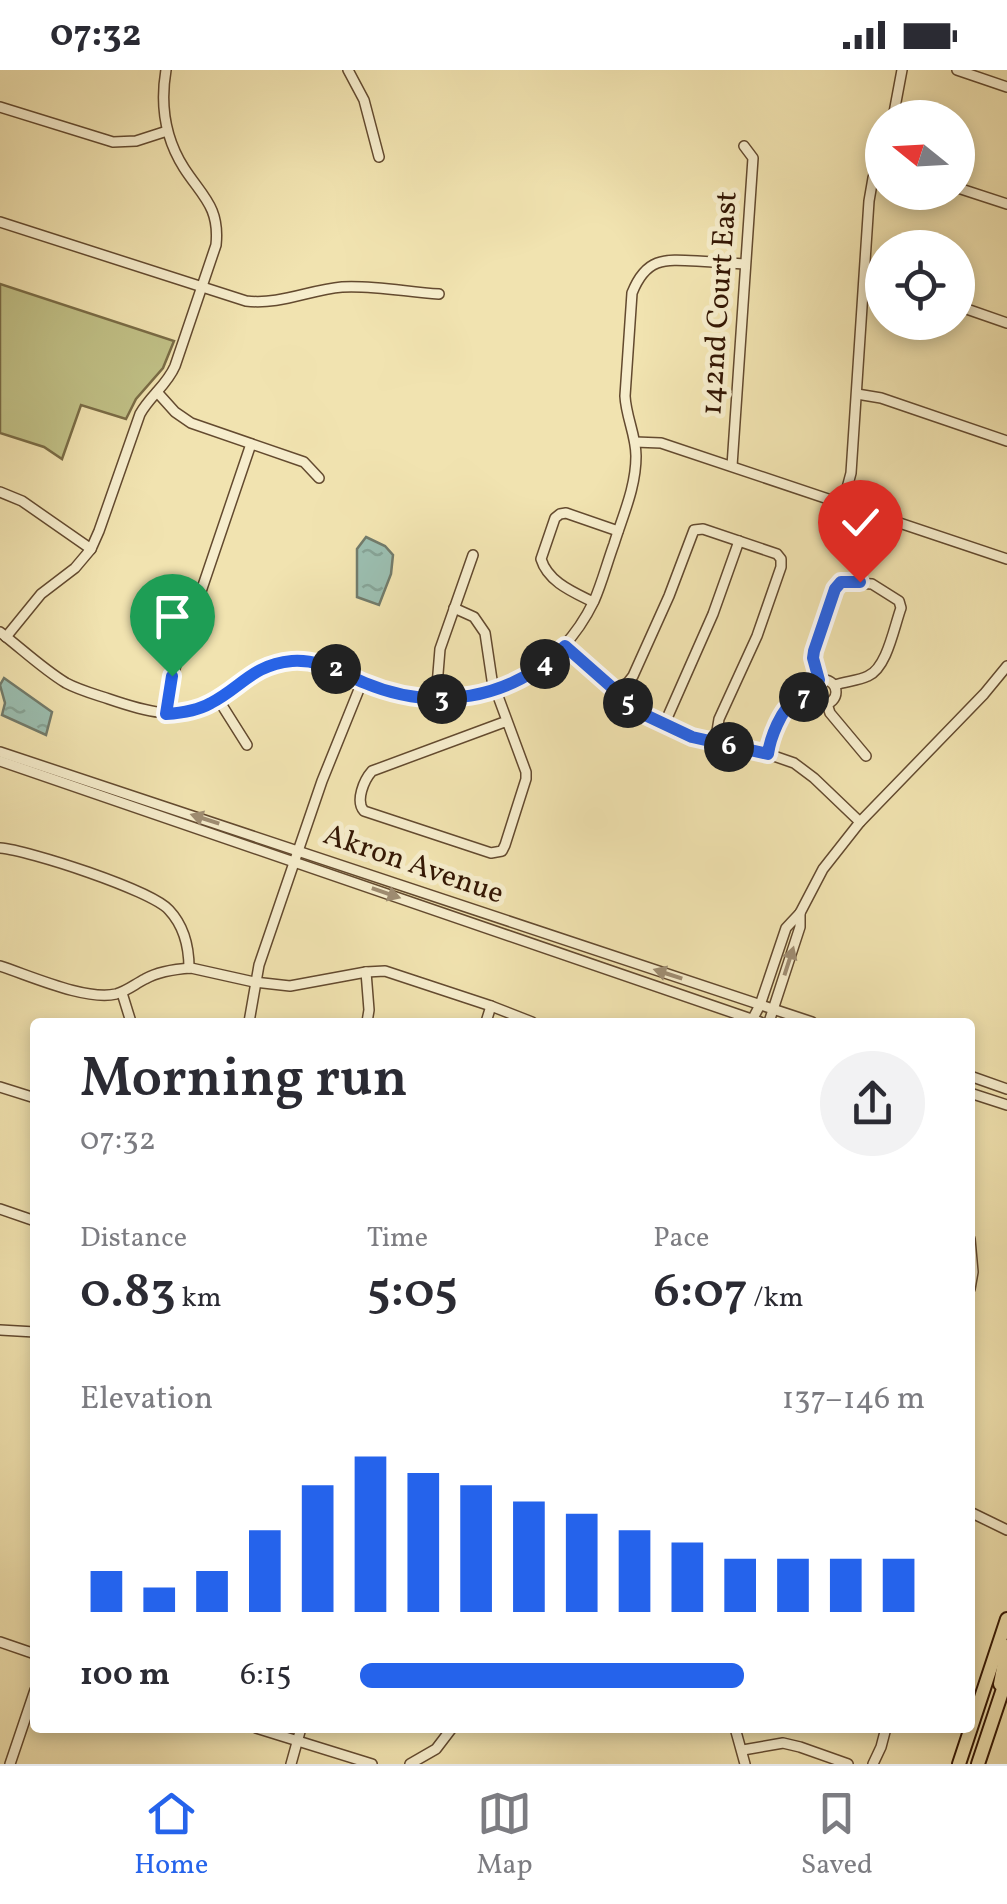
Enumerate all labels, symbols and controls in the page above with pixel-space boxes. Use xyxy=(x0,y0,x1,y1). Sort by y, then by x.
text: 07:32 xyxy=(50,9,142,62)
north arrow xyxy=(865,100,975,210)
map controls xyxy=(865,100,975,340)
street label: 142nd Court East xyxy=(691,190,749,417)
button: locate xyxy=(865,230,975,340)
pin xyxy=(818,480,903,583)
icon: check xyxy=(833,495,888,550)
pin xyxy=(130,574,215,677)
icon: arrive xyxy=(145,589,200,644)
pin: 4 xyxy=(520,639,570,689)
pin: 2 xyxy=(311,644,361,694)
text: 4 xyxy=(537,644,553,683)
text: 2 xyxy=(329,649,343,688)
pin: 7 xyxy=(779,672,829,722)
pin: 3 xyxy=(417,674,467,724)
text: 7 xyxy=(797,677,811,716)
pin: 5 xyxy=(603,678,653,728)
text: 3 xyxy=(435,679,449,718)
text: 5 xyxy=(621,683,635,722)
pin: 6 xyxy=(704,722,754,772)
text: 6 xyxy=(721,727,737,766)
one-way arrow xyxy=(190,811,220,826)
street label: Akron Avenue xyxy=(318,814,509,915)
one-way arrow xyxy=(371,887,401,902)
one-way arrow xyxy=(783,946,798,976)
one-way arrow xyxy=(652,966,682,981)
text: Morning run xyxy=(80,1043,408,1119)
button: share xyxy=(820,1051,925,1156)
text: 07:32 xyxy=(80,1119,156,1163)
text: Distance xyxy=(80,1219,187,1258)
text: Time xyxy=(367,1219,428,1258)
text: Pace xyxy=(653,1219,709,1258)
text: 0.83 xyxy=(80,1258,176,1328)
text: 5:05 xyxy=(367,1258,458,1328)
text: 6:07 xyxy=(653,1258,748,1328)
text: km xyxy=(176,1279,222,1318)
text: /km xyxy=(748,1279,804,1318)
text: Elevation xyxy=(80,1378,213,1422)
text: 137–146 m xyxy=(782,1378,925,1422)
text: 100 m xyxy=(80,1654,170,1698)
text: 6:15 xyxy=(240,1654,292,1698)
tab: Home xyxy=(134,1786,208,1885)
tab: Map xyxy=(476,1786,532,1885)
tab: Saved xyxy=(801,1786,873,1885)

